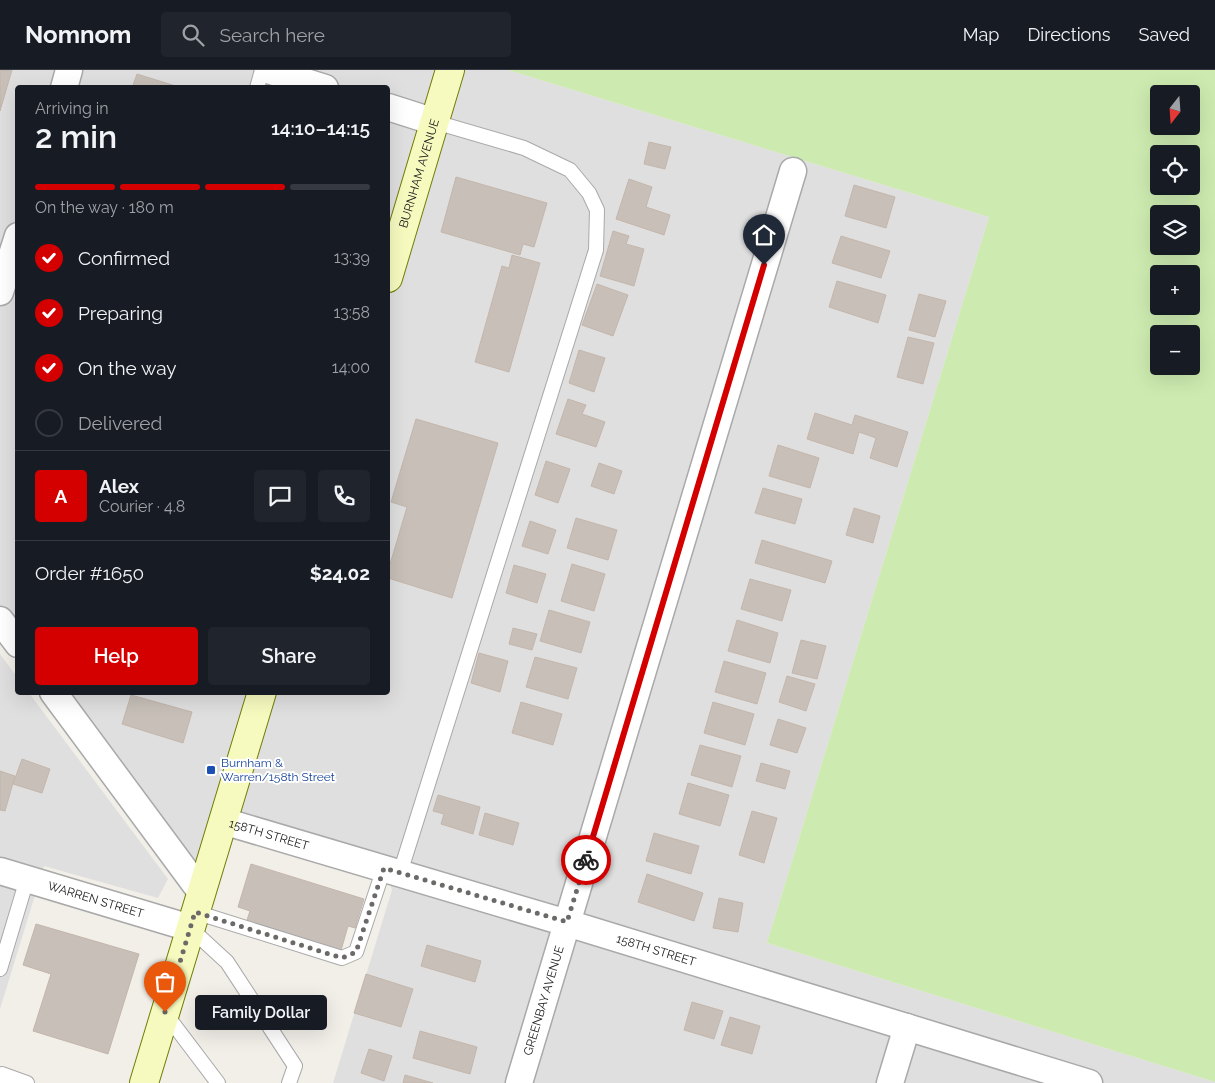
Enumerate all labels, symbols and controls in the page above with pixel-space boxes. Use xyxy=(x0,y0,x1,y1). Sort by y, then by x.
search box xyxy=(161,12,511,57)
text: Nomnom xyxy=(25,20,131,49)
icon: search xyxy=(179,21,207,49)
text: Search here xyxy=(219,24,325,46)
text: Map xyxy=(963,24,999,45)
text: Directions xyxy=(1027,24,1111,45)
text: Saved xyxy=(1139,24,1190,45)
north arrow xyxy=(1150,85,1200,135)
map controls xyxy=(1150,85,1200,375)
text: Arriving in xyxy=(35,99,109,118)
text: 14:10–14:15 xyxy=(271,117,370,139)
street label: BURNHAM AVENUE xyxy=(396,117,442,230)
text: 2 min xyxy=(35,118,117,155)
button: locate xyxy=(1150,145,1200,195)
text: On the way · 180 m xyxy=(35,198,174,217)
button: layers xyxy=(1150,205,1200,255)
pin xyxy=(743,214,785,265)
icon: home xyxy=(750,221,778,249)
icon: check xyxy=(35,244,63,272)
text: Confirmed xyxy=(78,247,170,269)
text: 13:39 xyxy=(334,248,370,267)
button: + xyxy=(1150,265,1200,315)
icon: check xyxy=(35,299,63,327)
text: Preparing xyxy=(78,302,163,324)
text: 13:58 xyxy=(333,303,370,322)
button: − xyxy=(1150,325,1200,375)
icon: check xyxy=(35,354,63,382)
text: On the way xyxy=(78,357,177,379)
text: 14:00 xyxy=(332,358,370,377)
text: Delivered xyxy=(78,412,162,434)
button: chat xyxy=(254,470,306,522)
button: phone xyxy=(318,470,370,522)
text: Alex xyxy=(99,475,139,497)
text: A xyxy=(55,485,67,507)
text: Courier · 4.8 xyxy=(99,497,185,516)
text: Order #1650 xyxy=(35,562,144,584)
text: $24.02 xyxy=(310,562,370,584)
button: Help xyxy=(35,627,198,685)
button: Share xyxy=(208,627,370,685)
place label: Burnham & Warren/158th Street xyxy=(221,756,335,784)
marker: Burnham & Warren/158th Street xyxy=(205,764,217,776)
street label: 158TH STREET xyxy=(228,816,311,853)
courier xyxy=(561,835,611,885)
icon: bike xyxy=(572,846,600,874)
street label: WARREN STREET xyxy=(46,879,146,921)
street label: 158TH STREET xyxy=(615,932,698,969)
street label: GREENBAY AVENUE xyxy=(521,944,567,1057)
pin xyxy=(144,961,186,1012)
icon: bag xyxy=(151,968,179,996)
callout: Family Dollar xyxy=(195,994,328,1030)
text: Family Dollar xyxy=(212,1003,310,1022)

